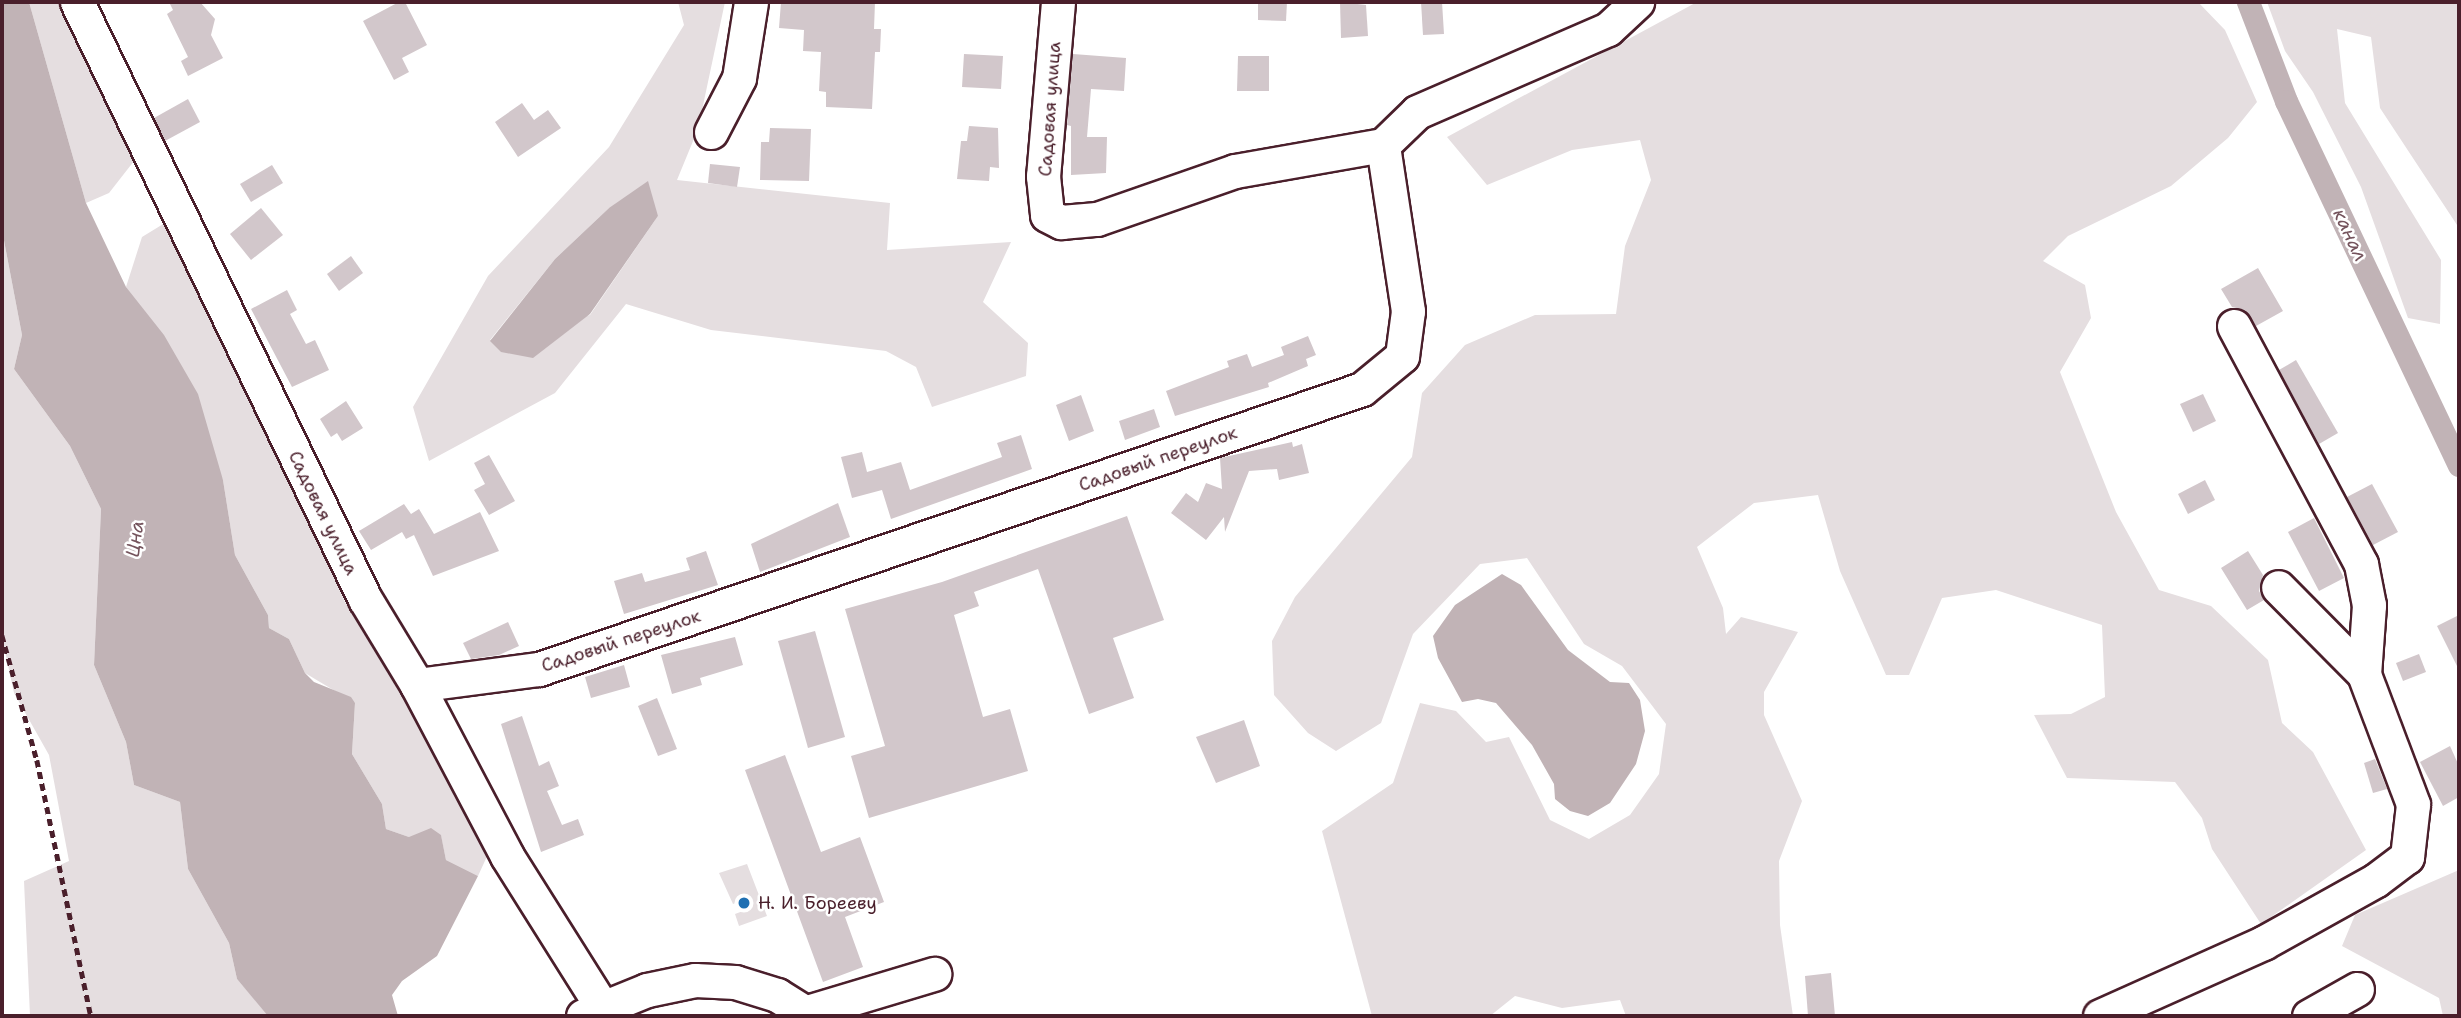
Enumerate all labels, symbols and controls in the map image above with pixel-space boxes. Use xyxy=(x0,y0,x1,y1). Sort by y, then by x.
street label: Садовая улица xyxy=(1035,41,1065,177)
water label: канал xyxy=(2328,205,2372,265)
street label: Садовый переулок xyxy=(1076,422,1240,496)
street label: Садовая улица xyxy=(284,447,362,579)
water label: Цна xyxy=(121,519,149,559)
street label: Садовый переулок xyxy=(539,605,703,677)
place label: Н. И. Борееву xyxy=(758,892,877,914)
marker: Н. И. Борееву xyxy=(736,895,752,911)

